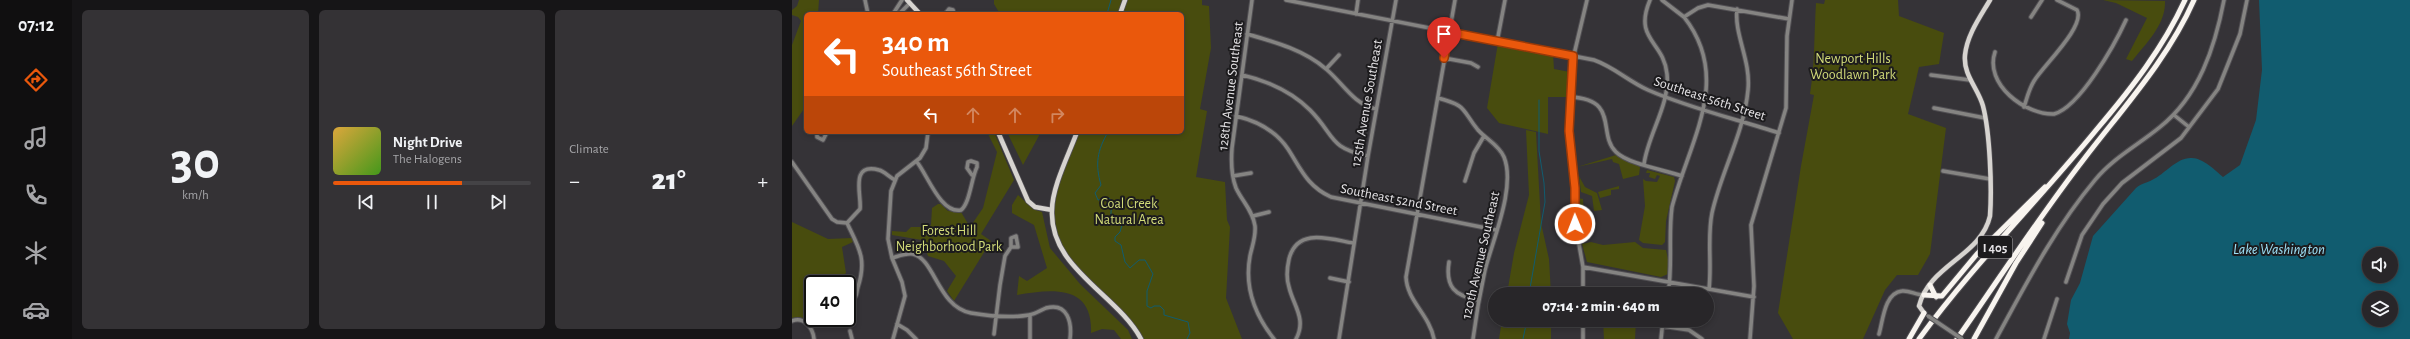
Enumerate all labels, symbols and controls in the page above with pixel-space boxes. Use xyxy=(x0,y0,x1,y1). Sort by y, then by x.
text: 07:12 xyxy=(18,17,54,35)
pin xyxy=(1427,17,1461,58)
street label: 128th Avenue Southeast xyxy=(1216,20,1246,151)
icon: arrive xyxy=(1433,23,1455,45)
icon: left xyxy=(816,28,868,80)
text: 340 m xyxy=(882,29,950,57)
street label: 125th Avenue Southeast xyxy=(1349,38,1385,168)
park label: Newport Hills Woodlawn Park xyxy=(1810,52,1896,82)
text: Southeast 56th Street xyxy=(882,62,1032,80)
icon: directions xyxy=(22,66,50,94)
street label: Southeast 56th Street xyxy=(1652,74,1768,124)
icon: left xyxy=(920,104,942,126)
icon: ahead xyxy=(962,104,984,126)
icon: ahead xyxy=(1004,104,1026,126)
icon: right xyxy=(1046,104,1068,126)
icon: music xyxy=(22,124,50,152)
text: Night Drive xyxy=(393,135,462,150)
text: 30 xyxy=(171,136,220,188)
text: Climate xyxy=(569,143,609,156)
text: The Halogens xyxy=(393,153,462,166)
text: 21° xyxy=(652,165,686,195)
text: − xyxy=(569,170,580,192)
text: + xyxy=(757,170,768,192)
icon: phone xyxy=(22,181,50,209)
street label: Southeast 52nd Street xyxy=(1339,182,1459,218)
text: km/h xyxy=(182,189,209,202)
street label: 120th Avenue Southeast xyxy=(1459,190,1503,320)
icon: previous xyxy=(355,191,377,213)
icon: pause xyxy=(421,191,443,213)
icon: next xyxy=(487,191,509,213)
park label: Coal Creek Natural Area xyxy=(1094,197,1164,227)
position arrow xyxy=(1554,203,1596,245)
park label: Forest Hill Neighborhood Park xyxy=(896,224,1003,254)
road number: I 405 xyxy=(1978,236,2012,258)
icon: climate xyxy=(22,239,50,267)
water label: Lake Washington xyxy=(2233,242,2325,257)
map controls xyxy=(2362,247,2398,327)
button: sound xyxy=(2362,247,2398,283)
speed limit sign: 40 xyxy=(804,275,856,327)
button: layers xyxy=(2362,291,2398,327)
icon: car xyxy=(22,296,50,324)
text: 07:14 · 2 min · 640 m xyxy=(1542,299,1660,314)

